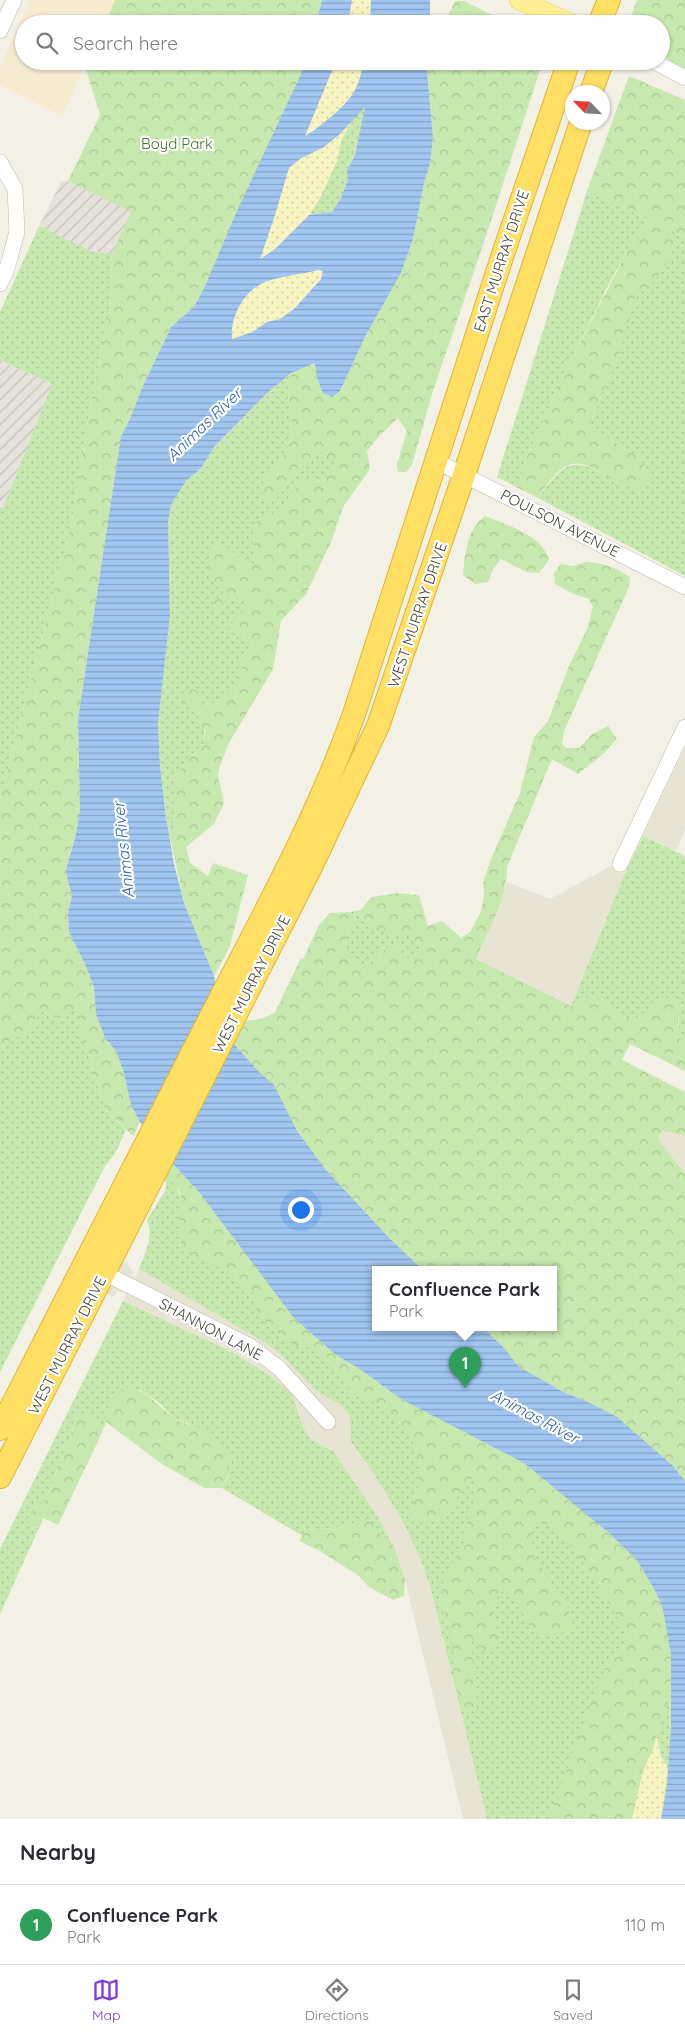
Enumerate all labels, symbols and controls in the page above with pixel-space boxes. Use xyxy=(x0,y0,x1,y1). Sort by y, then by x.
search box xyxy=(15,15,670,70)
icon: search xyxy=(33,29,61,57)
text: Search here xyxy=(73,31,178,55)
north arrow xyxy=(565,85,610,130)
park label: Boyd Park xyxy=(141,134,213,153)
street label: EAST MURRAY DRIVE xyxy=(469,188,533,334)
water label: Animas River xyxy=(162,382,247,465)
street label: POULSON AVENUE xyxy=(497,485,623,561)
street label: WEST MURRAY DRIVE xyxy=(383,540,451,690)
water label: Animas River xyxy=(108,799,138,899)
street label: WEST MURRAY DRIVE xyxy=(208,912,294,1056)
your location xyxy=(288,1197,314,1223)
popup xyxy=(372,1266,557,1331)
street label: WEST MURRAY DRIVE xyxy=(24,1273,110,1417)
text: Confluence Park xyxy=(389,1277,540,1301)
street label: SHANNON LANE xyxy=(156,1294,266,1364)
text: Park xyxy=(389,1301,423,1321)
pin: 1 xyxy=(449,1347,481,1388)
water label: Animas River xyxy=(488,1384,584,1448)
text: Nearby xyxy=(20,1839,96,1865)
text: Confluence Park xyxy=(67,1903,218,1927)
text: 1 xyxy=(33,1915,39,1935)
text: 110 m xyxy=(625,1915,665,1935)
text: Park xyxy=(67,1927,101,1947)
tab: Map xyxy=(92,1976,121,2024)
tab: Directions xyxy=(305,1976,369,2024)
tab: Saved xyxy=(553,1976,593,2024)

